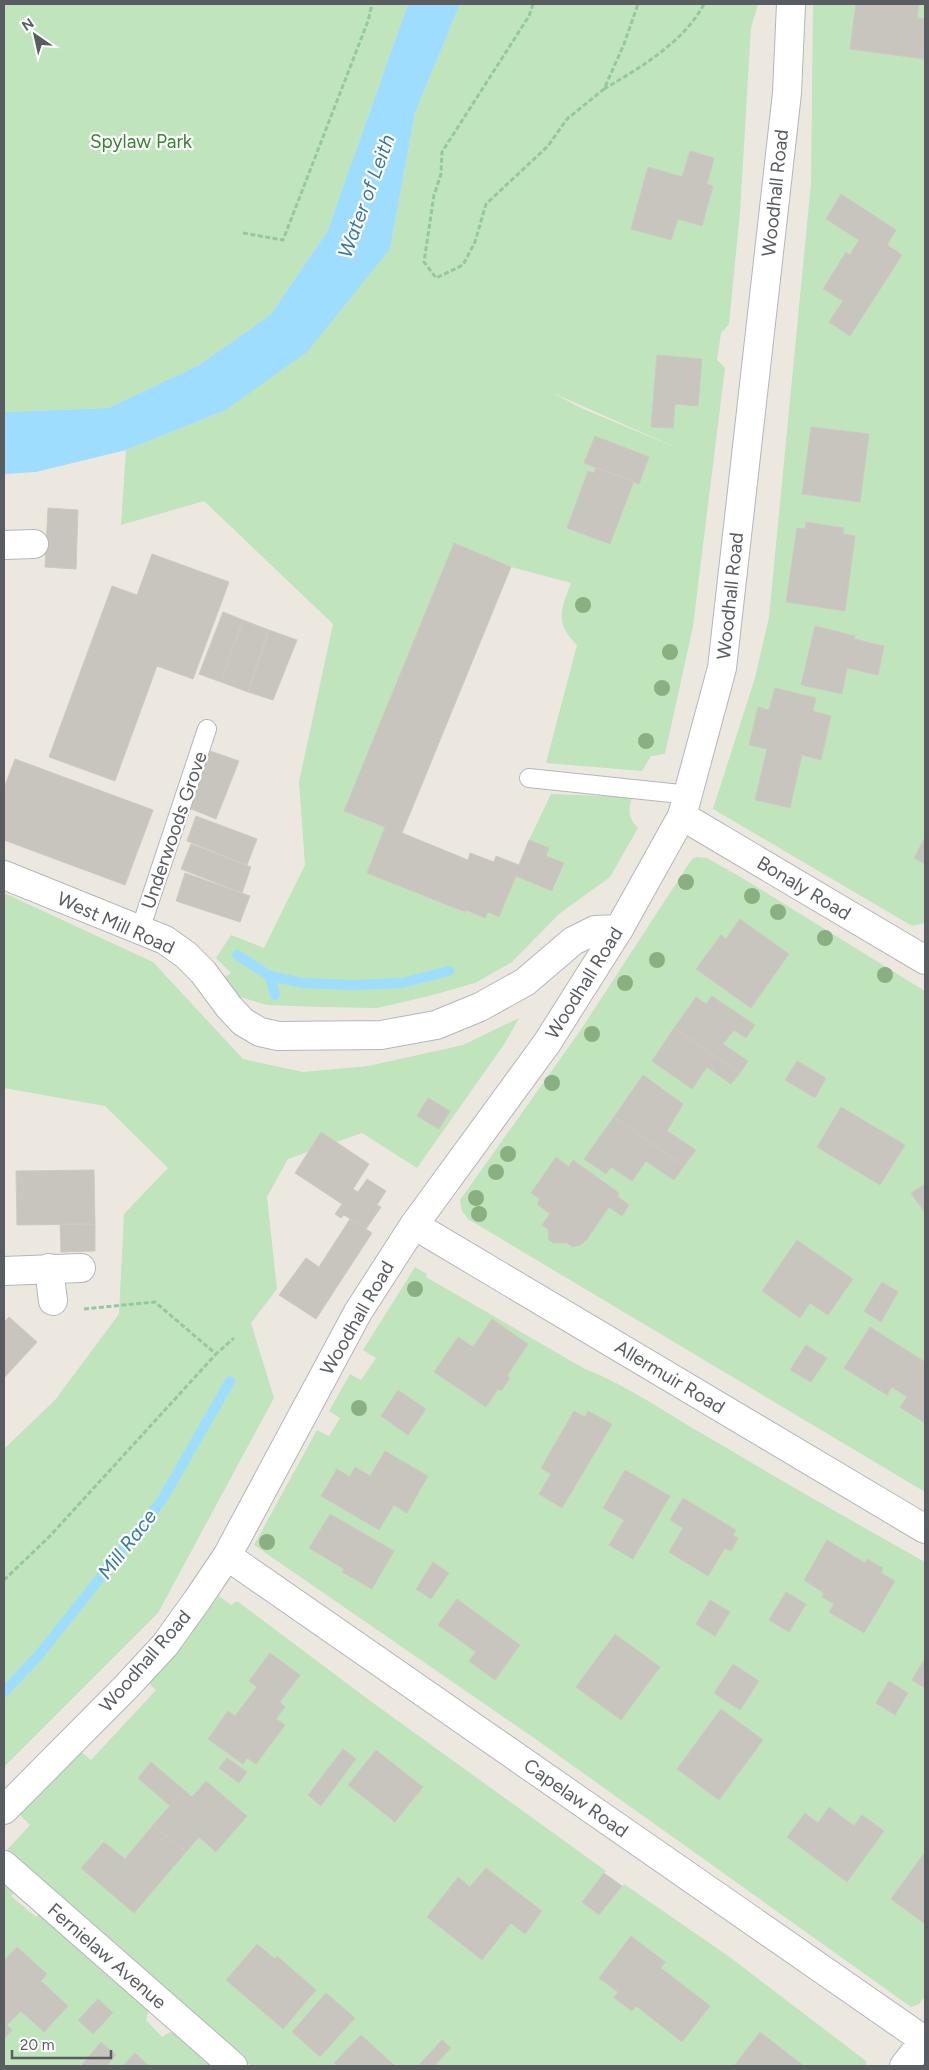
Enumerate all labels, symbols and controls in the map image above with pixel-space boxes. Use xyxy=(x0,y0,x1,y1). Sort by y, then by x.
north arrow xyxy=(10,10,60,60)
text: N xyxy=(19,15,37,35)
street label: Woodhall Road xyxy=(757,128,793,258)
park label: Spylaw Park xyxy=(90,130,193,153)
water label: Water of Leith xyxy=(333,131,399,261)
street label: Woodhall Road xyxy=(712,531,748,661)
street label: Underwoods Grove xyxy=(136,748,212,912)
street label: Bonaly Road xyxy=(753,851,855,925)
street label: West Mill Road xyxy=(54,887,178,959)
street label: Woodhall Road xyxy=(540,923,628,1043)
street label: Woodhall Road xyxy=(315,1257,399,1379)
street label: Allermuir Road xyxy=(611,1335,729,1419)
water label: Mill Race xyxy=(92,1504,162,1583)
street label: Woodhall Road xyxy=(94,1605,196,1717)
street label: Capelaw Road xyxy=(519,1754,633,1842)
street label: Fernielaw Avenue xyxy=(43,1898,171,2014)
scale bar xyxy=(12,2028,111,2060)
text: 20 m xyxy=(20,2036,54,2054)

